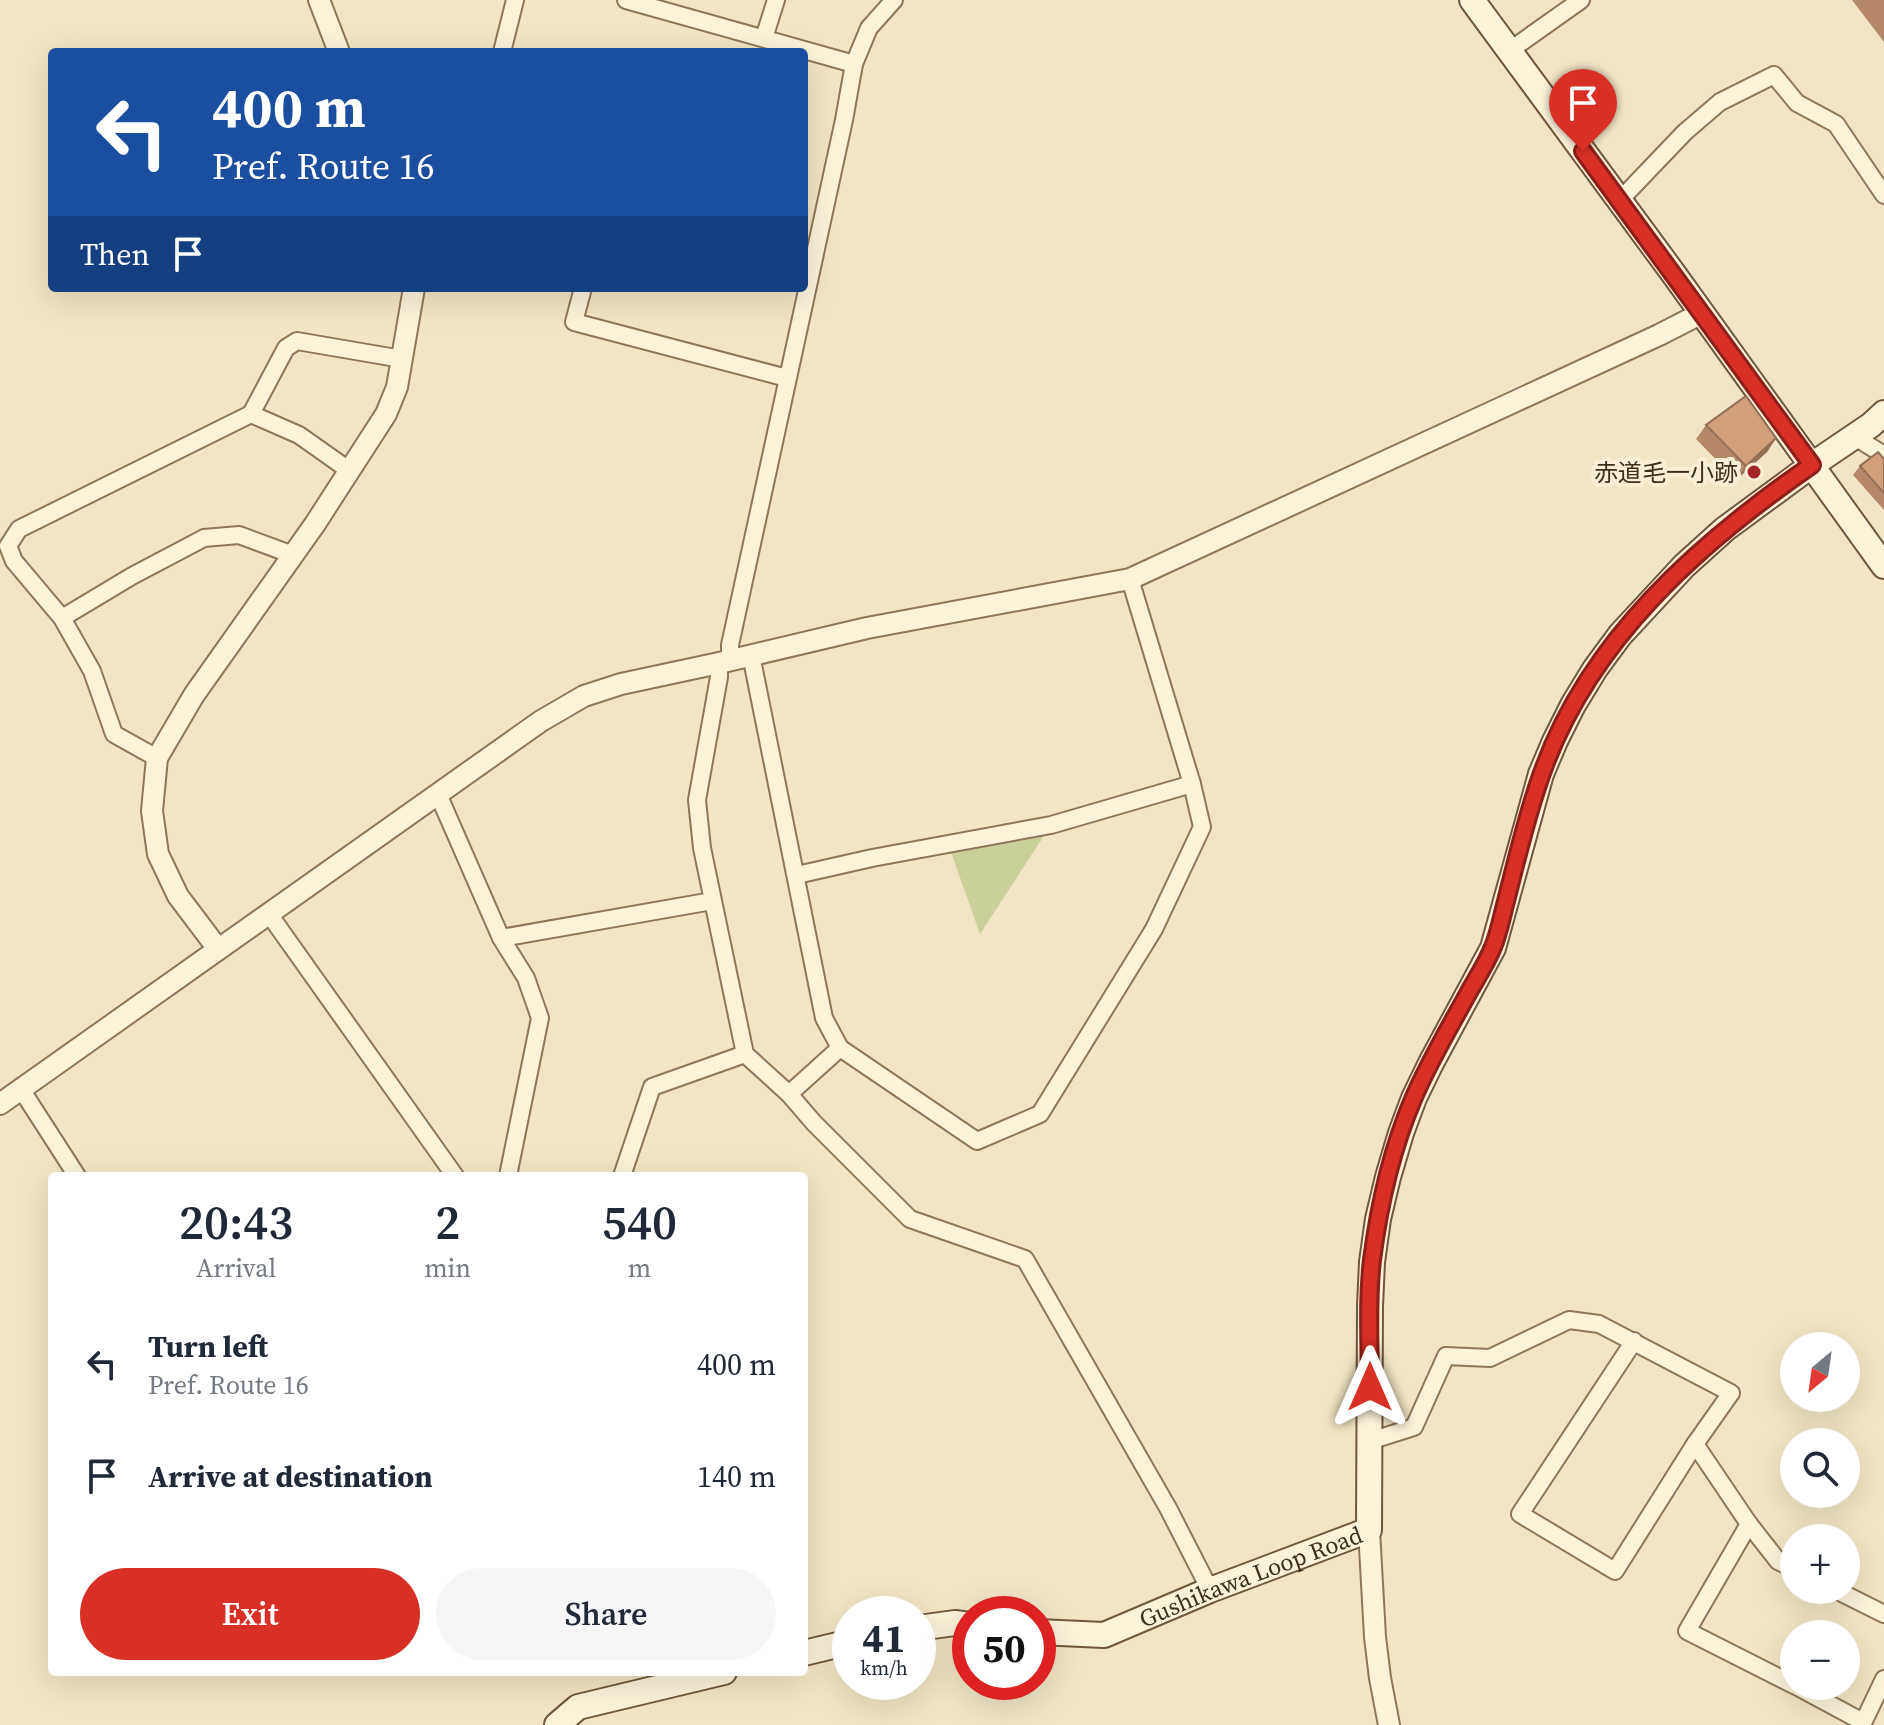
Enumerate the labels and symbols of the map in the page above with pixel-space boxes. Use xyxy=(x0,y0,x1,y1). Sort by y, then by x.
pin xyxy=(1549,69,1617,151)
place label: 赤道毛一小跡 xyxy=(1594,456,1738,489)
marker: 赤道毛一小跡 xyxy=(1745,463,1763,481)
north arrow xyxy=(1780,1332,1860,1412)
position arrow xyxy=(1328,1345,1412,1429)
street label: Gushikawa Loop Road xyxy=(1134,1517,1367,1635)
speed limit sign: 50 xyxy=(952,1596,1056,1700)

